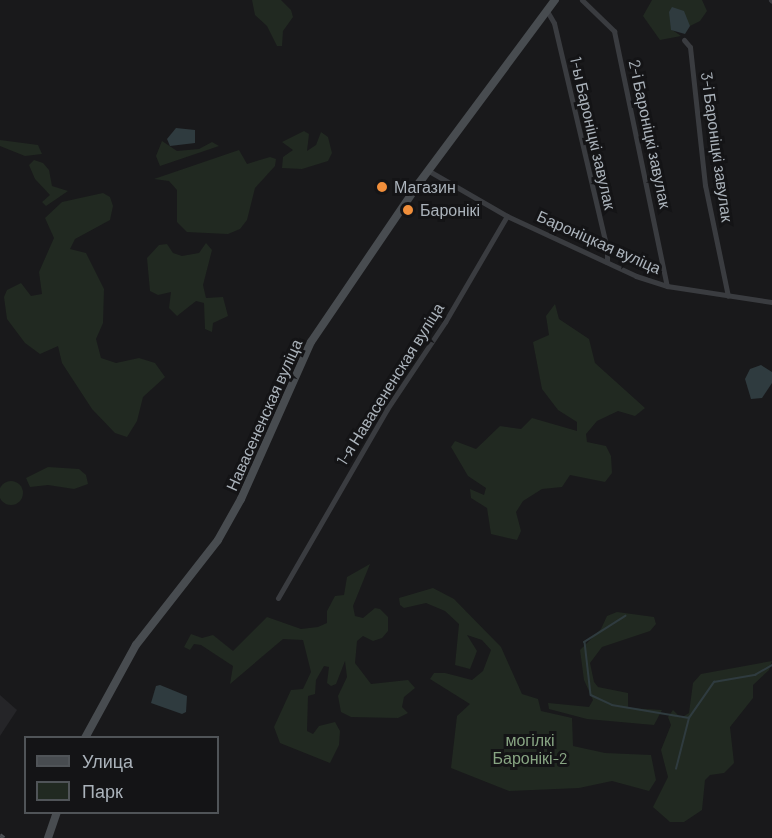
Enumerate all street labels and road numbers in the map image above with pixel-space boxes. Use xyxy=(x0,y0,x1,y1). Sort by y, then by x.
street label: 1-ы Бароніцкі завулак xyxy=(566,55,620,211)
street label: 2-і Бароніцкі завулак xyxy=(625,58,675,210)
street label: 3-і Бароніцкі завулак xyxy=(697,71,737,223)
street label: Бароніцкая вуліца xyxy=(534,206,664,278)
street label: 1-я Навасененская вуліца xyxy=(332,299,448,469)
street label: Навасененская вуліца xyxy=(222,336,306,494)

